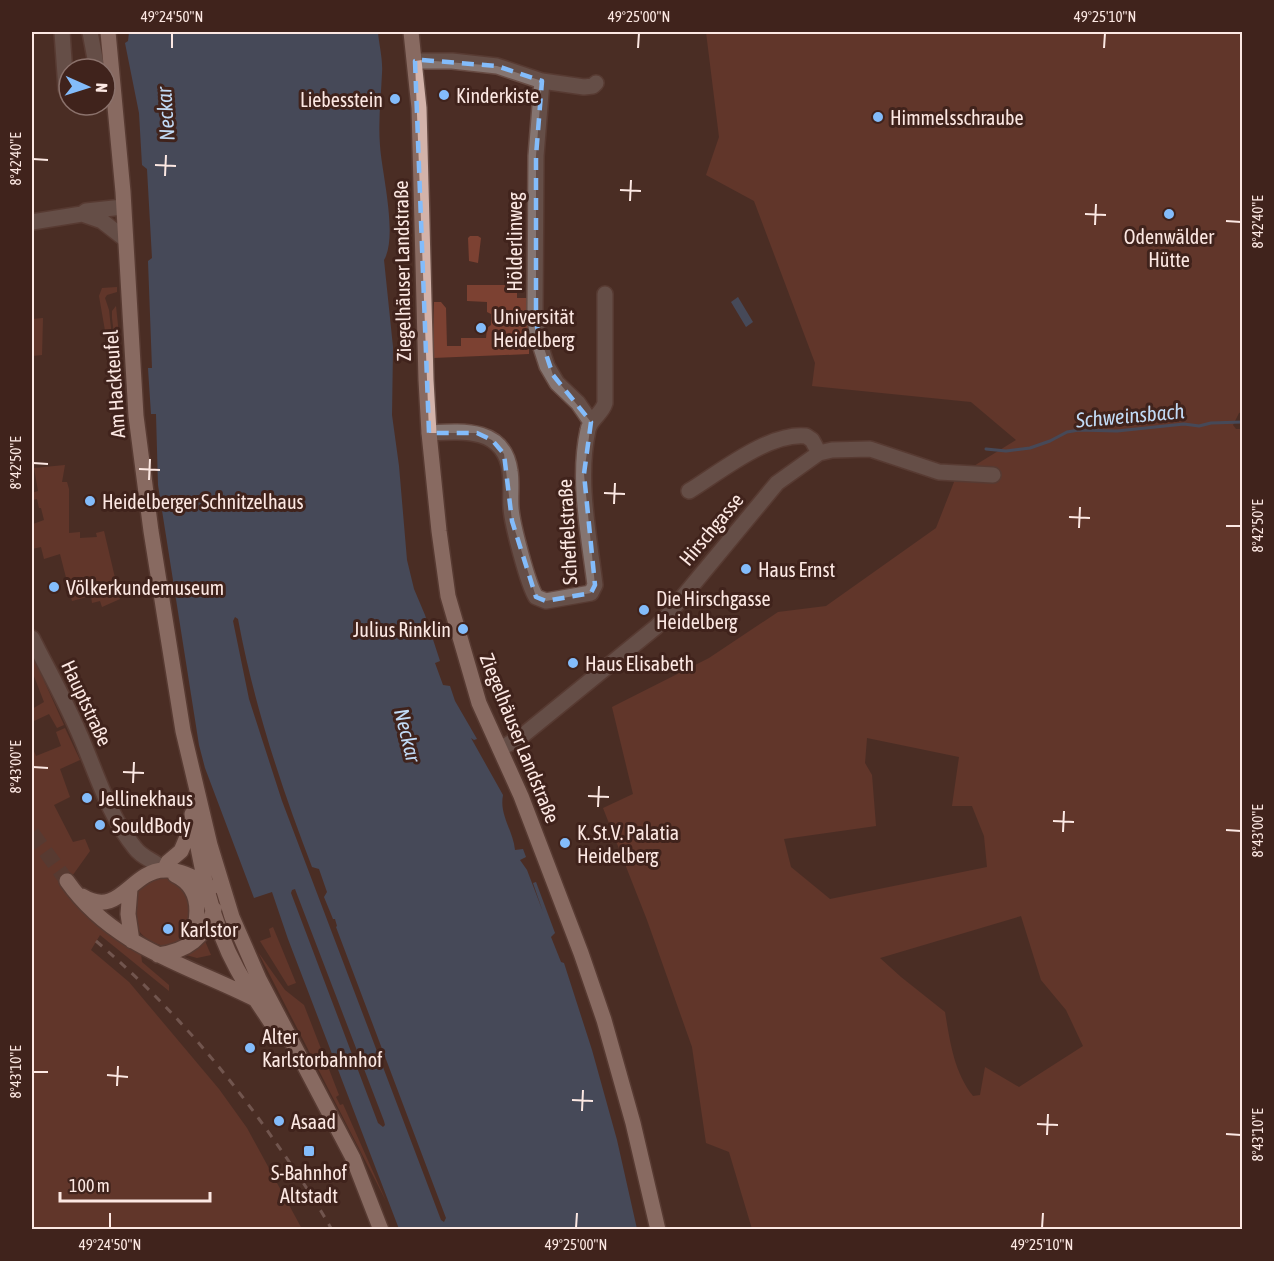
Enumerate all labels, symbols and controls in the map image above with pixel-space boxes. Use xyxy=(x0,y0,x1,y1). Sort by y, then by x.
text: 49°24'50"N xyxy=(141,8,203,25)
text: 49°25'00"N xyxy=(608,8,670,25)
text: 49°25'10"N xyxy=(1074,8,1136,25)
north arrow xyxy=(57,57,117,117)
text: N xyxy=(93,83,111,93)
place label: Kinderkiste xyxy=(456,84,539,107)
water label: Neckar xyxy=(151,85,179,142)
place label: Liebesstein xyxy=(300,88,383,111)
marker: Kinderkiste xyxy=(437,88,451,102)
marker: Liebesstein xyxy=(388,92,402,106)
place label: Himmelsschraube xyxy=(890,106,1024,129)
marker: Himmelsschraube xyxy=(871,110,885,124)
text: 8°42'40"E xyxy=(7,132,24,186)
street label: Ziegelhäuser Landstraße xyxy=(389,180,415,362)
street label: Hölderlinweg xyxy=(503,192,526,292)
text: 8°42'40"E xyxy=(1249,195,1266,249)
marker: Odenwälder Hütte xyxy=(1162,207,1176,221)
place label: Odenwälder Hütte xyxy=(1124,225,1215,271)
place label: Universität Heidelberg xyxy=(493,305,575,351)
marker: Universität Heidelberg xyxy=(474,321,488,335)
street label: Am Hackteufel xyxy=(99,329,129,439)
water label: Schweinsbach xyxy=(1074,398,1185,432)
text: 8°42'50"E xyxy=(7,436,24,490)
street label: Scheffelstraße xyxy=(553,479,581,585)
street label: Hirschgasse xyxy=(674,488,748,570)
place label: Heidelberger Schnitzelhaus xyxy=(102,490,304,513)
marker: Heidelberger Schnitzelhaus xyxy=(83,494,97,508)
text: 8°42'50"E xyxy=(1249,499,1266,553)
place label: Haus Ernst xyxy=(758,558,836,581)
marker: Haus Ernst xyxy=(739,562,753,576)
place label: Völkerkundemuseum xyxy=(66,576,224,599)
marker: Völkerkundemuseum xyxy=(47,580,61,594)
place label: Die Hirschgasse Heidelberg xyxy=(656,587,771,633)
marker: Die Hirschgasse Heidelberg xyxy=(637,603,651,617)
place label: Julius Rinklin xyxy=(353,618,451,641)
marker: Julius Rinklin xyxy=(456,622,470,636)
street label: Ziegelhäuser Landstraße xyxy=(475,650,565,826)
place label: Haus Elisabeth xyxy=(585,652,694,675)
street label: Hauptstraße xyxy=(57,656,117,750)
marker: Haus Elisabeth xyxy=(566,656,580,670)
water label: Neckar xyxy=(390,706,426,765)
text: 8°43'00"E xyxy=(7,740,24,794)
place label: Jellinekhaus xyxy=(99,787,193,810)
marker: Jellinekhaus xyxy=(80,791,94,805)
text: 8°43'00"E xyxy=(1249,804,1266,858)
place label: SouldBody xyxy=(112,814,191,837)
marker: SouldBody xyxy=(93,818,107,832)
place label: K. St.V. Palatia Heidelberg xyxy=(577,821,679,867)
marker: K. St.V. Palatia Heidelberg xyxy=(558,836,572,850)
place label: Karlstor xyxy=(180,918,239,941)
marker: Karlstor xyxy=(161,922,175,936)
place label: Alter Karlstorbahnhof xyxy=(262,1025,383,1071)
marker: Alter Karlstorbahnhof xyxy=(243,1041,257,1055)
text: 8°43'10"E xyxy=(7,1045,24,1099)
text: 8°43'10"E xyxy=(1249,1108,1266,1162)
place label: Asaad xyxy=(291,1110,336,1133)
marker: Asaad xyxy=(272,1114,286,1128)
marker: S-Bahnhof Altstadt xyxy=(302,1144,316,1158)
place label: S-Bahnhof Altstadt xyxy=(271,1161,348,1207)
scale bar xyxy=(60,1165,210,1203)
text: 100 m xyxy=(69,1175,110,1196)
text: 49°24'50"N xyxy=(79,1236,141,1253)
text: 49°25'00"N xyxy=(545,1236,607,1253)
text: 49°25'10"N xyxy=(1011,1236,1073,1253)

